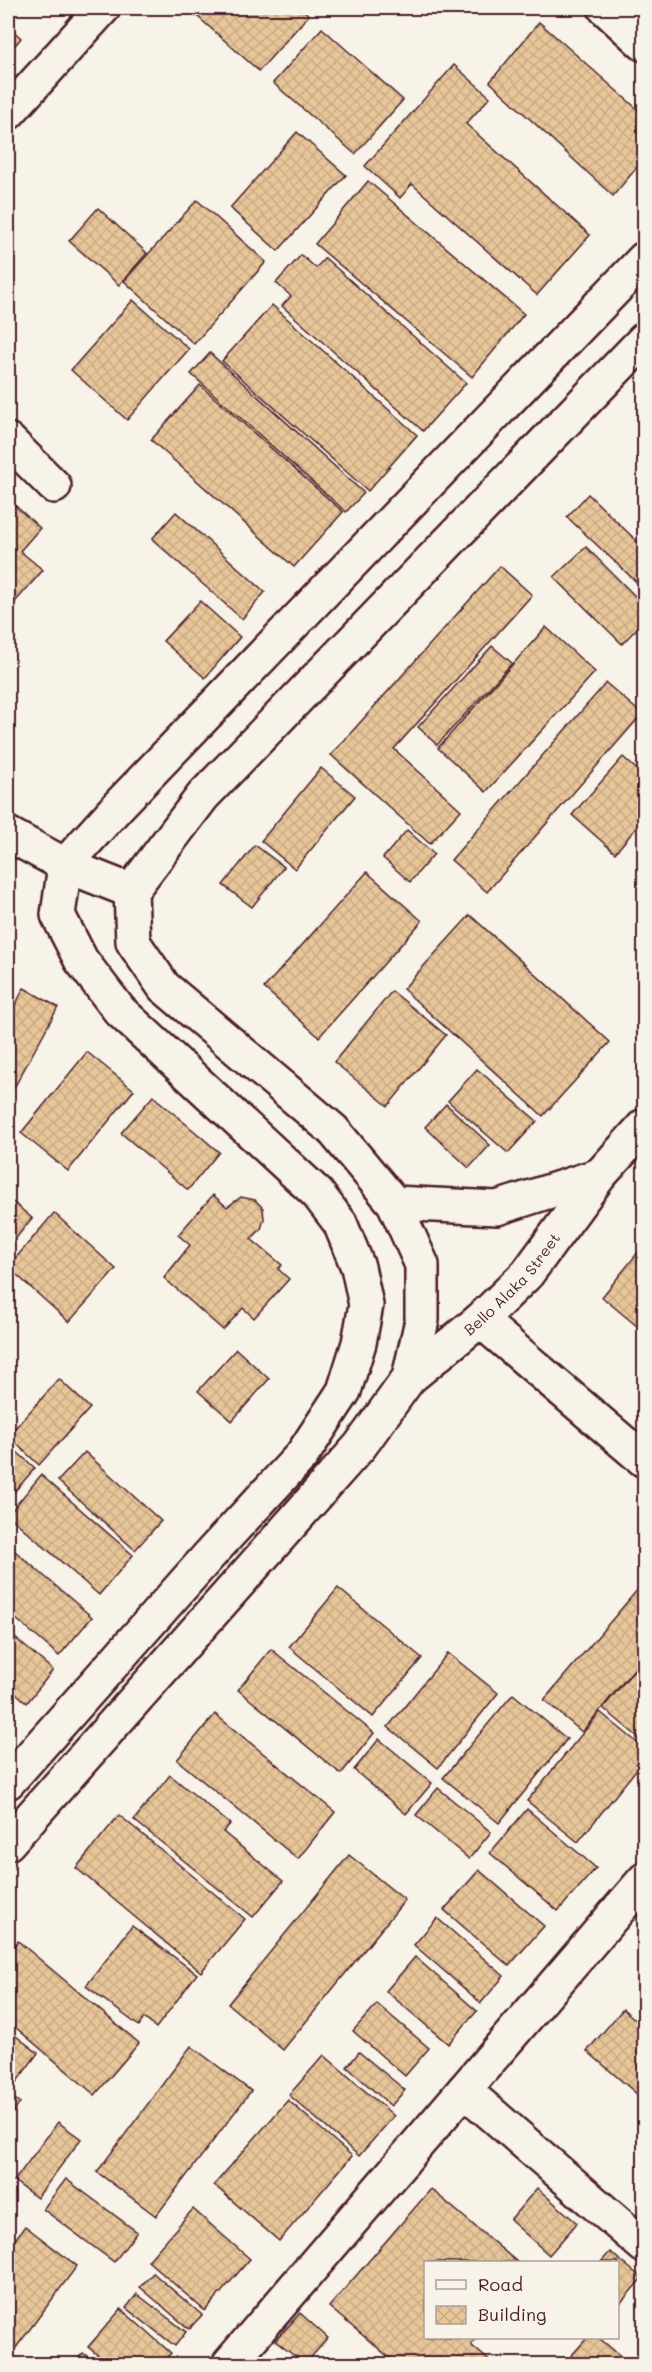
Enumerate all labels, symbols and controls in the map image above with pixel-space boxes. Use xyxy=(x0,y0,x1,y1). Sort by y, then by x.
street label: Bello Alaka Street xyxy=(459,1228,564,1339)
legend xyxy=(424,2261,619,2339)
text: Road xyxy=(478,2272,523,2296)
text: Building xyxy=(478,2302,546,2326)

